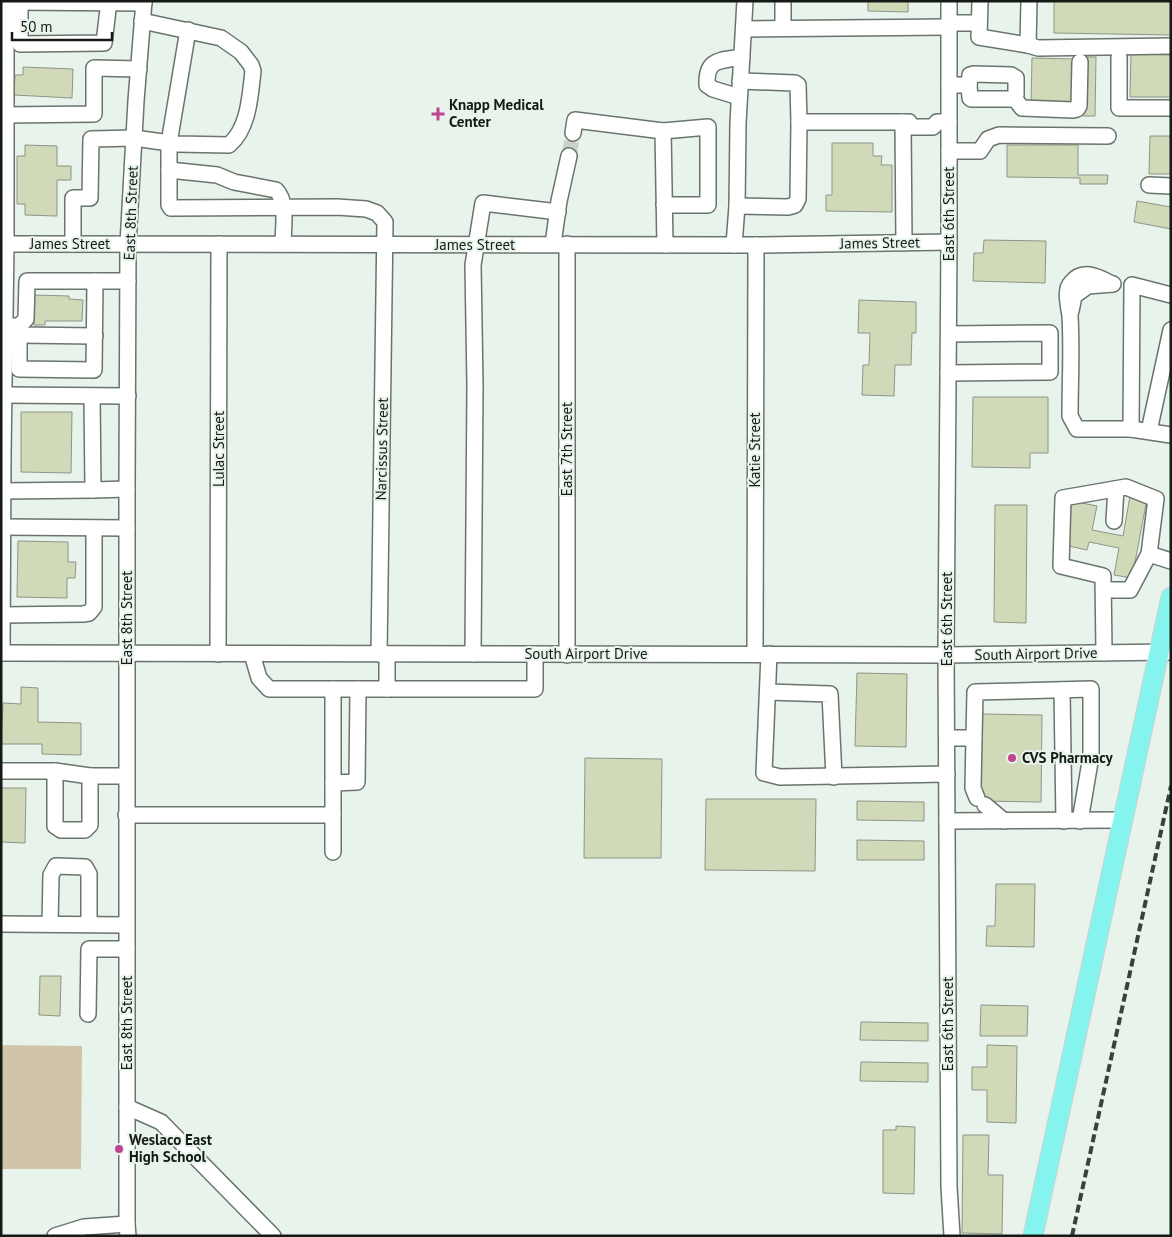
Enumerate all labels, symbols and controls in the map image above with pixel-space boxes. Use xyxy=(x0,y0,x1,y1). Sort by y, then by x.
scale bar xyxy=(12,10,112,42)
text: 50 m xyxy=(20,17,53,36)
place label: Knapp Medical Center xyxy=(449,95,544,131)
marker: Knapp Medical Center xyxy=(431,107,445,121)
street label: East 8th Street xyxy=(119,165,142,261)
street label: East 6th Street xyxy=(939,167,958,261)
street label: James Street xyxy=(839,232,920,253)
street label: James Street xyxy=(29,234,110,253)
street label: James Street xyxy=(434,235,515,254)
street label: Narcissus Street xyxy=(371,397,392,501)
street label: East 7th Street xyxy=(557,402,576,496)
street label: Lulac Street xyxy=(209,411,228,487)
street label: Katie Street xyxy=(745,412,764,488)
street label: East 8th Street xyxy=(117,571,136,665)
street label: East 6th Street xyxy=(937,572,956,666)
street label: South Airport Drive xyxy=(974,643,1098,664)
street label: South Airport Drive xyxy=(524,644,648,663)
place label: CVS Pharmacy xyxy=(1022,748,1113,767)
marker: CVS Pharmacy xyxy=(1006,752,1018,764)
street label: East 8th Street xyxy=(117,976,136,1070)
street label: East 6th Street xyxy=(938,977,957,1071)
place label: Weslaco East High School xyxy=(129,1130,213,1166)
marker: Weslaco East High School xyxy=(113,1143,125,1155)

